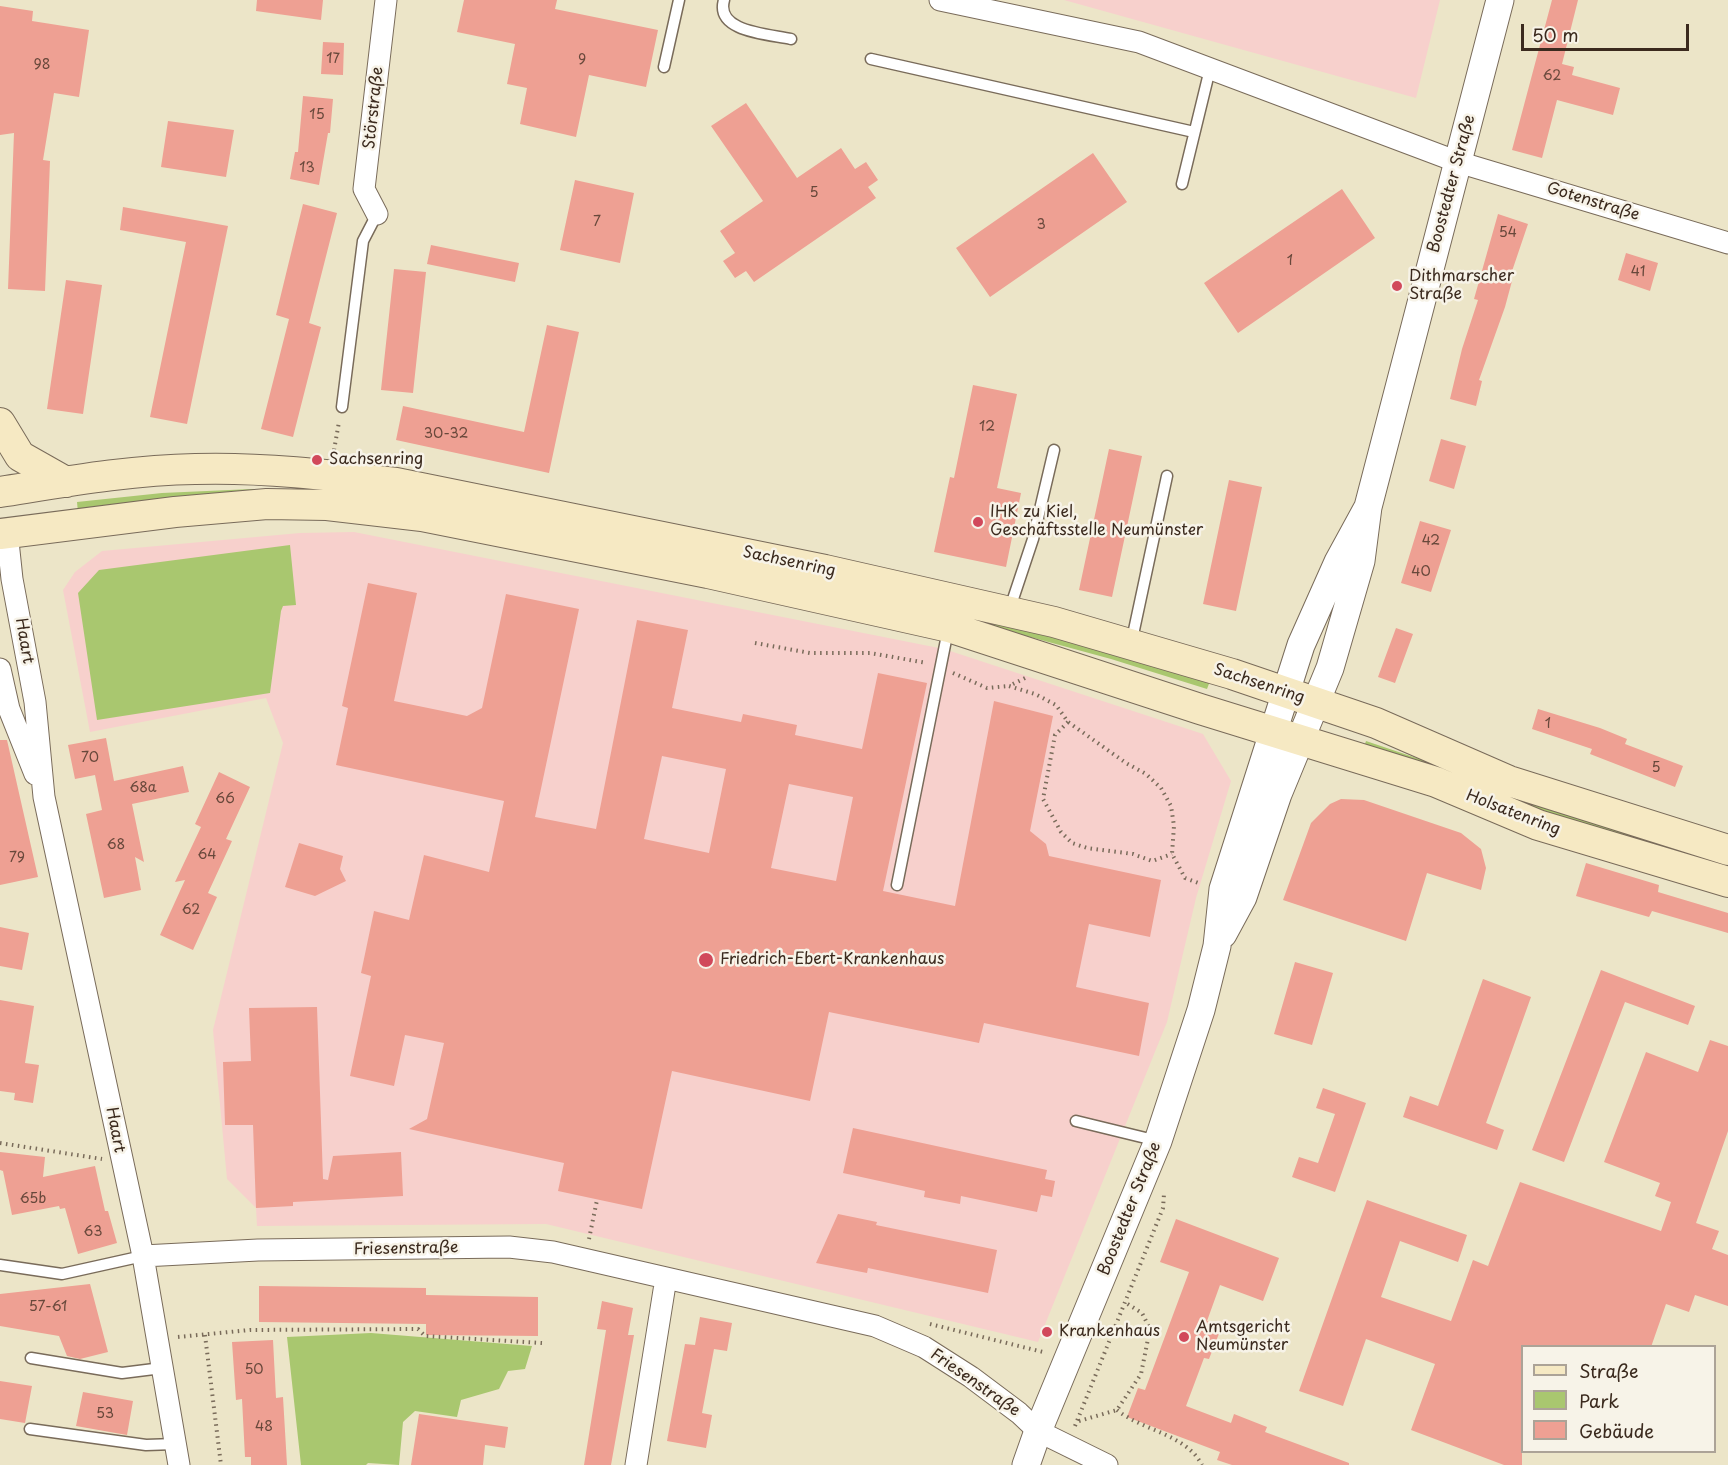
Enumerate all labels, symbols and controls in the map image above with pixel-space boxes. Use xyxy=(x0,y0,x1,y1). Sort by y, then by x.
scale bar xyxy=(1524,12,1692,50)
text: 50 m xyxy=(1532,21,1579,48)
house number: 17 xyxy=(326,51,340,67)
house number: 9 xyxy=(578,52,586,68)
house number: 98 xyxy=(34,57,50,73)
street label: Störstraße xyxy=(360,66,388,150)
house number: 62 xyxy=(1543,68,1561,84)
house number: 15 xyxy=(309,107,325,123)
street label: Boostedter Straße xyxy=(1424,113,1480,255)
house number: 13 xyxy=(299,160,315,176)
street label: Gotenstraße xyxy=(1544,179,1642,225)
house number: 5 xyxy=(809,185,819,201)
house number: 7 xyxy=(593,214,601,230)
house number: 3 xyxy=(1036,217,1046,233)
house number: 54 xyxy=(1499,225,1517,241)
house number: 1 xyxy=(1287,253,1293,269)
house number: 41 xyxy=(1631,264,1645,280)
place label: Dithmarscher Straße xyxy=(1409,267,1514,305)
marker: Dithmarscher Straße xyxy=(1390,279,1404,293)
house number: 12 xyxy=(979,419,995,435)
house number: 30-32 xyxy=(424,426,468,442)
place label: Sachsenring xyxy=(329,450,423,470)
marker: Sachsenring xyxy=(310,453,324,467)
place label: IHK zu Kiel, Geschäftsstelle Neumünster xyxy=(990,503,1203,541)
marker: IHK zu Kiel, Geschäftsstelle Neumünster xyxy=(971,515,985,529)
house number: 42 xyxy=(1422,533,1440,549)
street label: Sachsenring xyxy=(741,543,837,581)
house number: 40 xyxy=(1411,564,1431,580)
street label: Haart xyxy=(11,617,37,665)
street label: Sachsenring xyxy=(1211,660,1307,708)
house number: 1 xyxy=(1545,716,1551,732)
house number: 70 xyxy=(81,750,99,766)
house number: 5 xyxy=(1651,760,1661,776)
house number: 68a xyxy=(129,780,157,796)
street label: Holsatenring xyxy=(1463,786,1563,840)
house number: 66 xyxy=(215,791,235,807)
house number: 68 xyxy=(107,837,125,853)
house number: 64 xyxy=(197,847,217,863)
house number: 79 xyxy=(9,850,25,866)
house number: 62 xyxy=(182,902,200,918)
place label: Friedrich-Ebert-Krankenhaus xyxy=(720,950,944,970)
marker: Friedrich-Ebert-Krankenhaus xyxy=(697,951,715,969)
street label: Haart xyxy=(101,1105,129,1155)
street label: Boostedter Straße xyxy=(1094,1139,1166,1279)
house number: 65b xyxy=(20,1191,46,1207)
house number: 63 xyxy=(84,1224,102,1240)
street label: Friesenstraße xyxy=(353,1238,459,1260)
house number: 57-61 xyxy=(29,1299,67,1315)
place label: Amtsgericht Neumünster xyxy=(1196,1318,1290,1356)
place label: Krankenhaus xyxy=(1059,1322,1160,1342)
marker: Krankenhaus xyxy=(1040,1325,1054,1339)
marker: Amtsgericht Neumünster xyxy=(1177,1330,1191,1344)
street label: Friesenstraße xyxy=(927,1345,1023,1421)
legend xyxy=(1521,1345,1716,1453)
text: Straße xyxy=(1579,1357,1639,1384)
house number: 50 xyxy=(244,1362,264,1378)
text: Park xyxy=(1579,1387,1619,1414)
house number: 53 xyxy=(96,1406,114,1422)
text: Gebäude xyxy=(1579,1417,1654,1444)
house number: 48 xyxy=(255,1419,273,1435)

